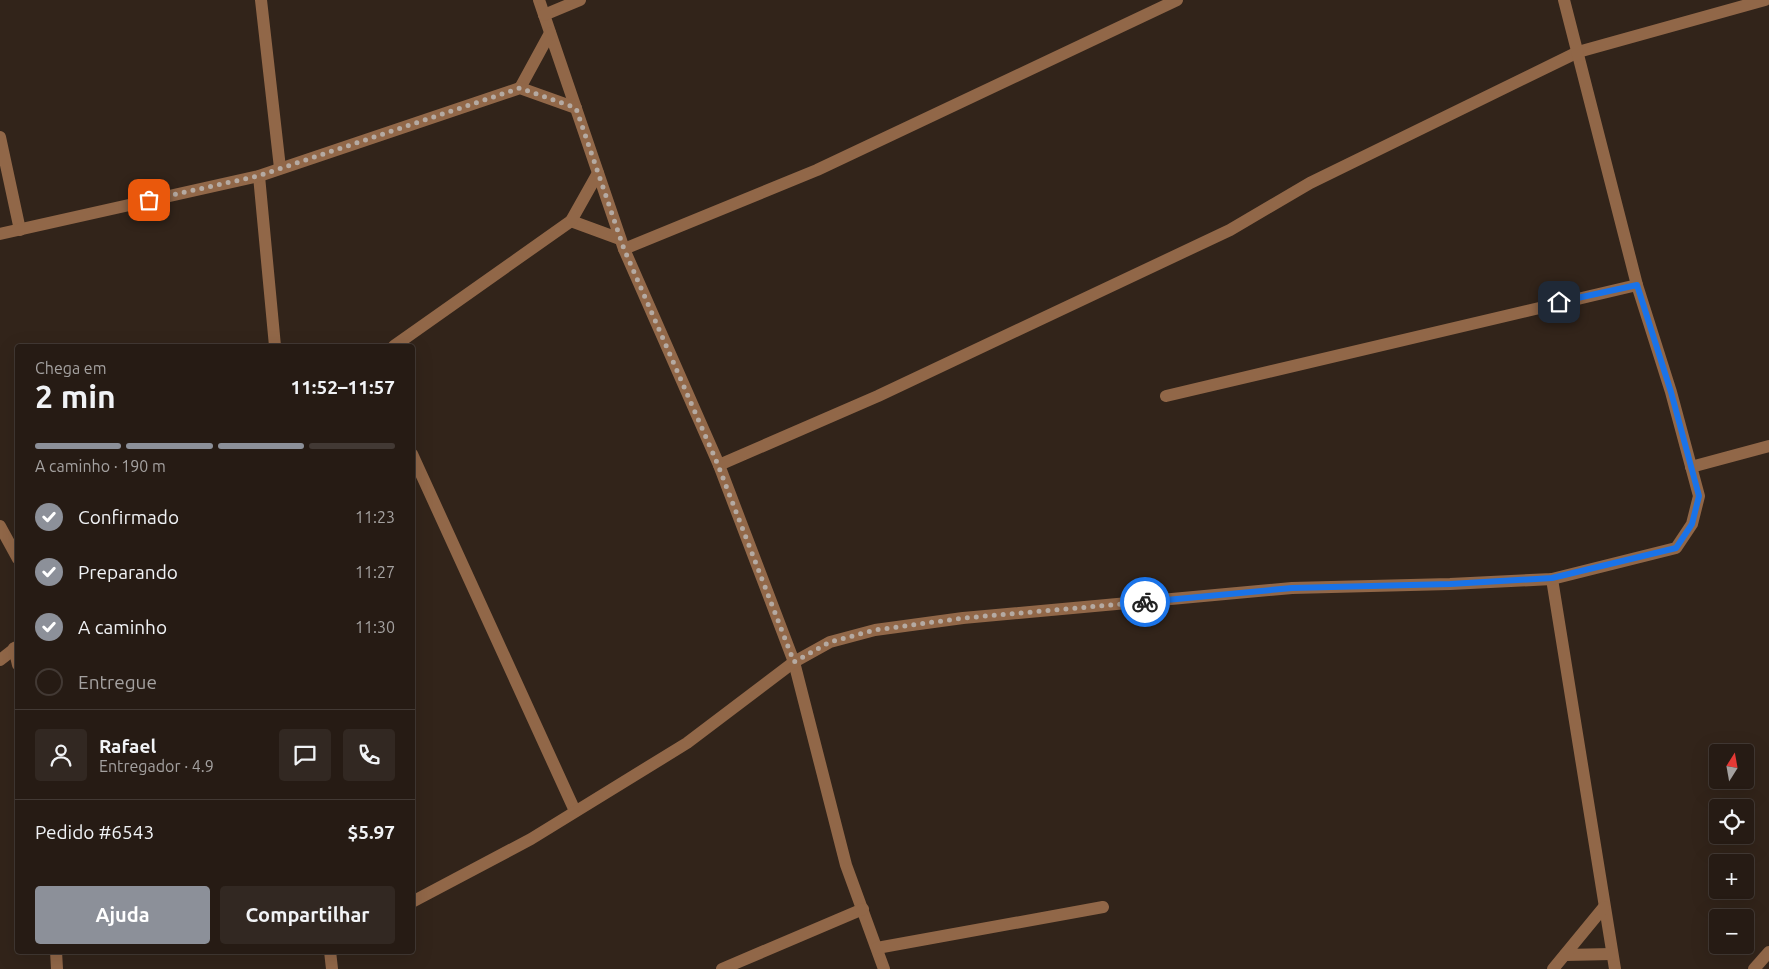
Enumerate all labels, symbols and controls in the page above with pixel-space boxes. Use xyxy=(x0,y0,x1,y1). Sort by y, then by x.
pin xyxy=(128,179,170,221)
icon: bag xyxy=(135,186,163,214)
pin xyxy=(1538,281,1580,323)
icon: home xyxy=(1545,288,1573,316)
text: Chega em xyxy=(35,359,107,377)
text: 11:52–11:57 xyxy=(290,376,395,398)
text: 2 min xyxy=(35,378,116,414)
text: A caminho · 190 m xyxy=(35,457,166,475)
icon: check xyxy=(35,503,63,531)
text: Confirmado xyxy=(78,506,179,528)
text: 11:23 xyxy=(355,508,395,526)
icon: check xyxy=(35,558,63,586)
text: Preparando xyxy=(78,561,178,583)
text: 11:27 xyxy=(355,563,395,581)
courier xyxy=(1120,577,1170,627)
icon: bike xyxy=(1131,588,1159,616)
icon: check xyxy=(35,613,63,641)
text: A caminho xyxy=(78,616,167,638)
text: 11:30 xyxy=(355,618,395,636)
text: Entregue xyxy=(78,671,157,693)
button: person xyxy=(35,729,87,781)
button: chat xyxy=(279,729,331,781)
button: phone xyxy=(343,729,395,781)
text: Rafael xyxy=(99,735,156,757)
north arrow xyxy=(1709,744,1754,789)
map controls xyxy=(1709,744,1754,954)
text: Entregador · 4.9 xyxy=(99,757,214,775)
button: locate xyxy=(1709,799,1754,844)
text: Pedido #6543 xyxy=(35,821,154,843)
text: $5.97 xyxy=(347,821,395,843)
button: + xyxy=(1709,854,1754,899)
button: Ajuda xyxy=(35,886,210,944)
button: Compartilhar xyxy=(220,886,395,944)
button: − xyxy=(1709,909,1754,954)

